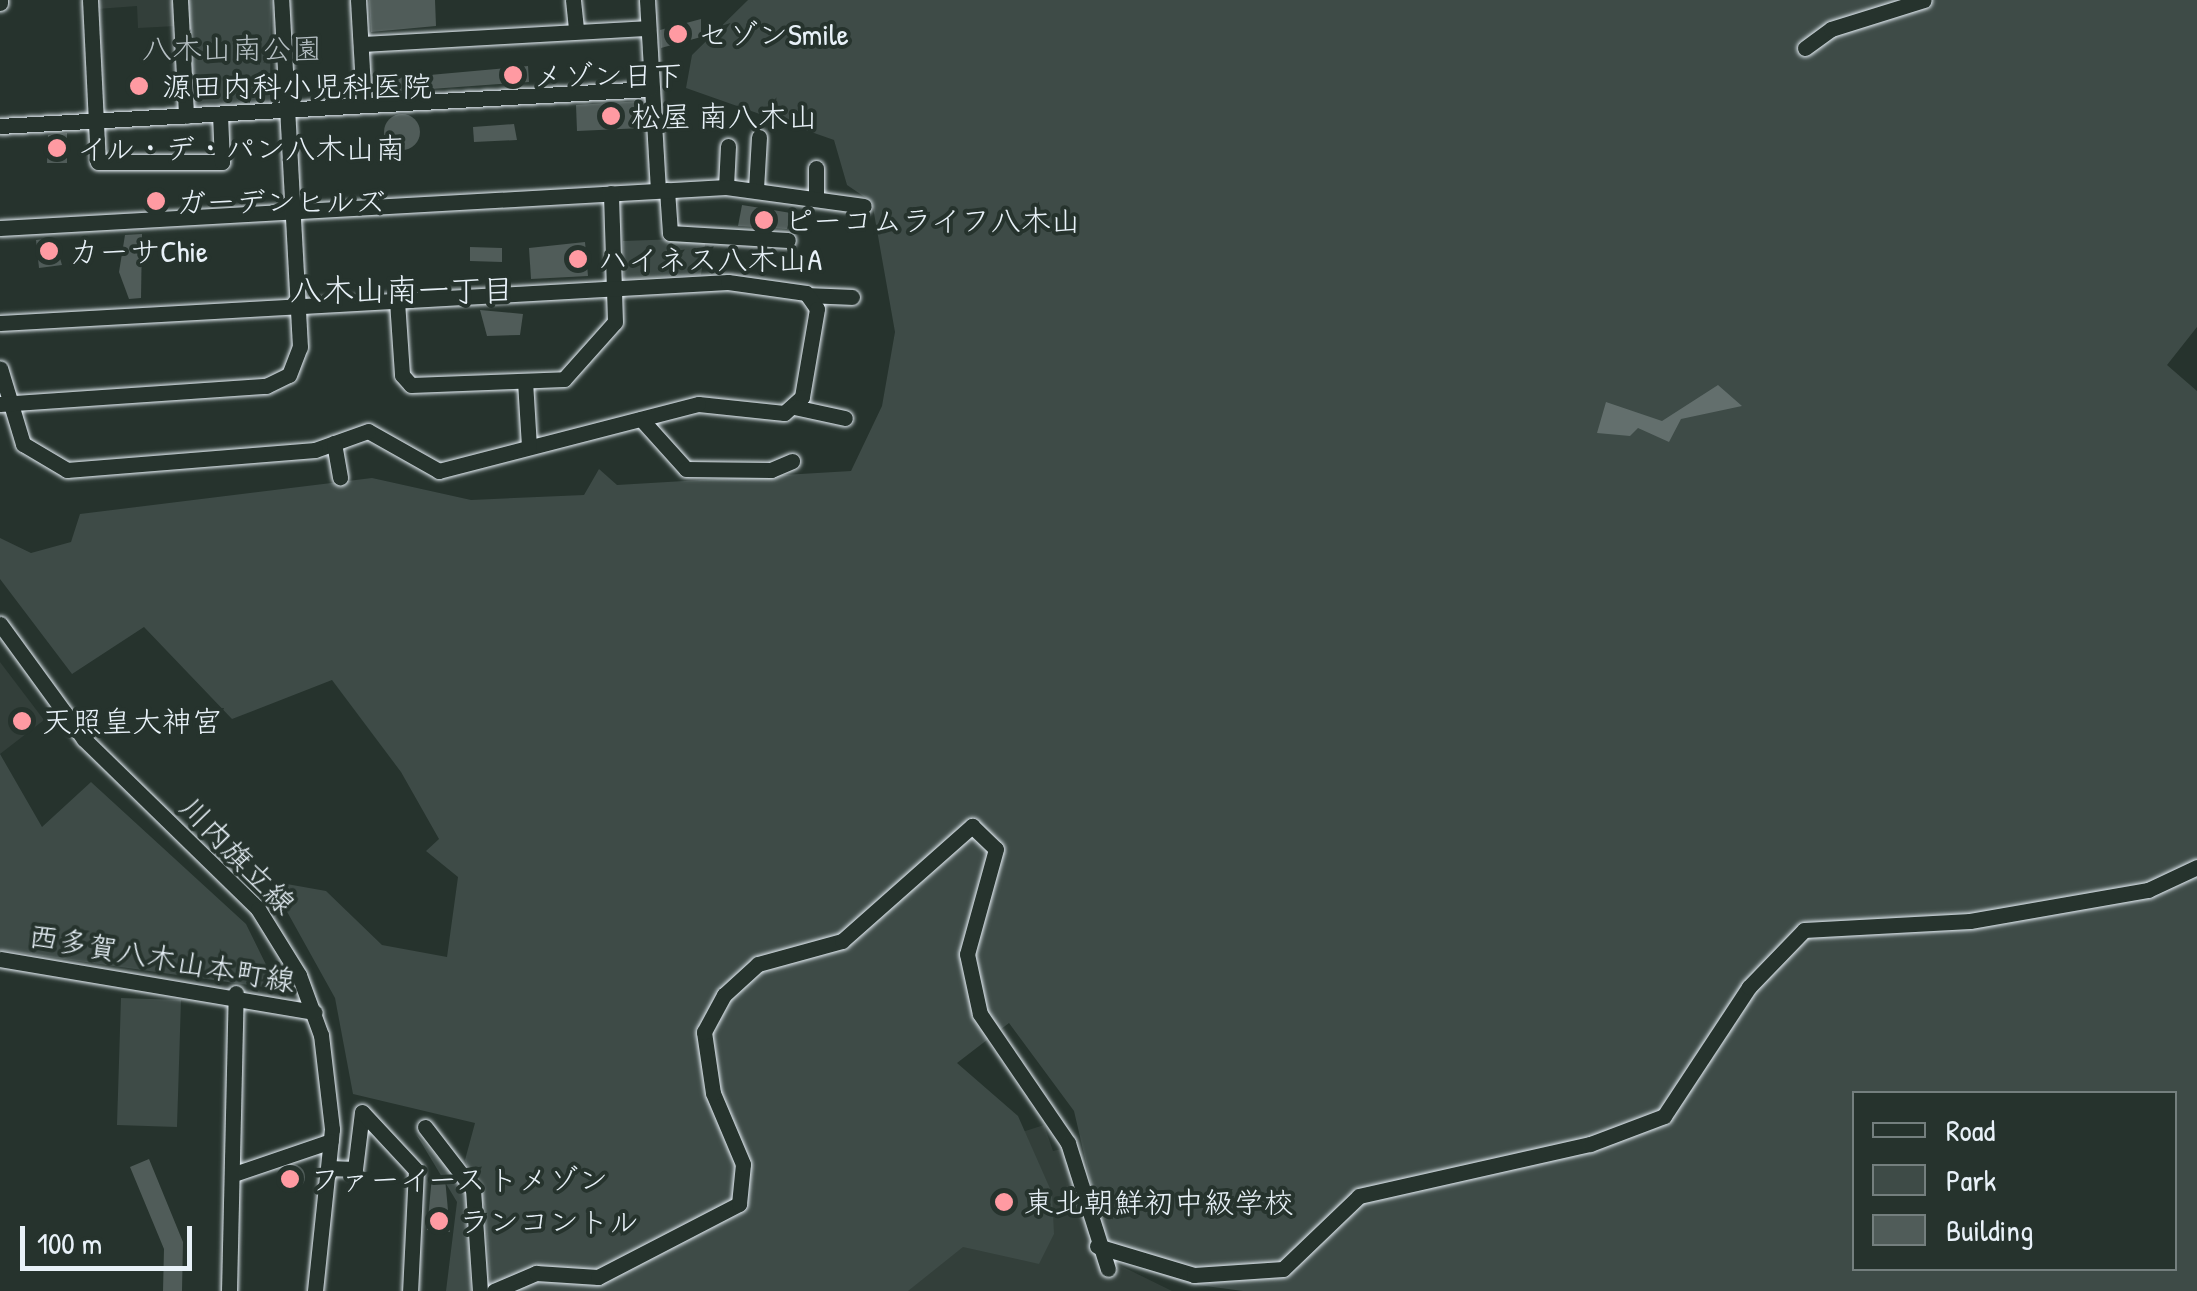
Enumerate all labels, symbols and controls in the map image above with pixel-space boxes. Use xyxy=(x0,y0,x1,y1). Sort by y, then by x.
place label: セゾンSmile xyxy=(698,16,849,52)
marker: セゾンSmile xyxy=(667,23,689,45)
park label: 八木山南公園 xyxy=(142,30,322,66)
place label: メゾン日下 xyxy=(533,57,683,93)
marker: メゾン日下 xyxy=(502,64,524,86)
place label: 源田内科小児科医院 xyxy=(162,68,432,104)
marker: 源田内科小児科医院 xyxy=(126,73,152,99)
place label: 松屋 南八木山 xyxy=(631,98,818,134)
marker: 松屋 南八木山 xyxy=(600,105,622,127)
place label: イル・デ・パン八木山南 xyxy=(77,130,407,166)
marker: イル・デ・パン八木山南 xyxy=(46,137,68,159)
place label: ガーデンヒルズ xyxy=(176,183,386,219)
marker: ガーデンヒルズ xyxy=(145,190,167,212)
place label: ピーコムライフ八木山 xyxy=(784,202,1082,238)
marker: ピーコムライフ八木山 xyxy=(753,209,775,231)
place label: カーサChie xyxy=(69,233,207,269)
marker: カーサChie xyxy=(38,240,60,262)
place label: ハイネス八木山A xyxy=(598,241,823,277)
marker: ハイネス八木山A xyxy=(567,248,589,270)
district label: 八木山南一丁目 xyxy=(290,271,514,309)
place label: 天照皇大神宮 xyxy=(42,703,222,739)
marker: 天照皇大神宮 xyxy=(11,710,33,732)
street label: 川内旗立線 xyxy=(173,789,303,921)
street label: 西多賀八木山本町線 xyxy=(26,917,298,999)
legend xyxy=(1852,1091,2177,1271)
text: Road xyxy=(1946,1110,1995,1150)
text: Park xyxy=(1946,1160,1996,1200)
place label: ファーイーストメゾン xyxy=(310,1161,608,1197)
marker: ファーイーストメゾン xyxy=(279,1168,301,1190)
place label: 東北朝鮮初中級学校 xyxy=(1024,1184,1294,1220)
marker: 東北朝鮮初中級学校 xyxy=(993,1191,1015,1213)
place label: ランコントル xyxy=(459,1203,639,1239)
scale bar xyxy=(25,1206,198,1268)
marker: ランコントル xyxy=(428,1210,450,1232)
text: Building xyxy=(1946,1210,2033,1250)
text: 100 m xyxy=(37,1223,102,1263)

